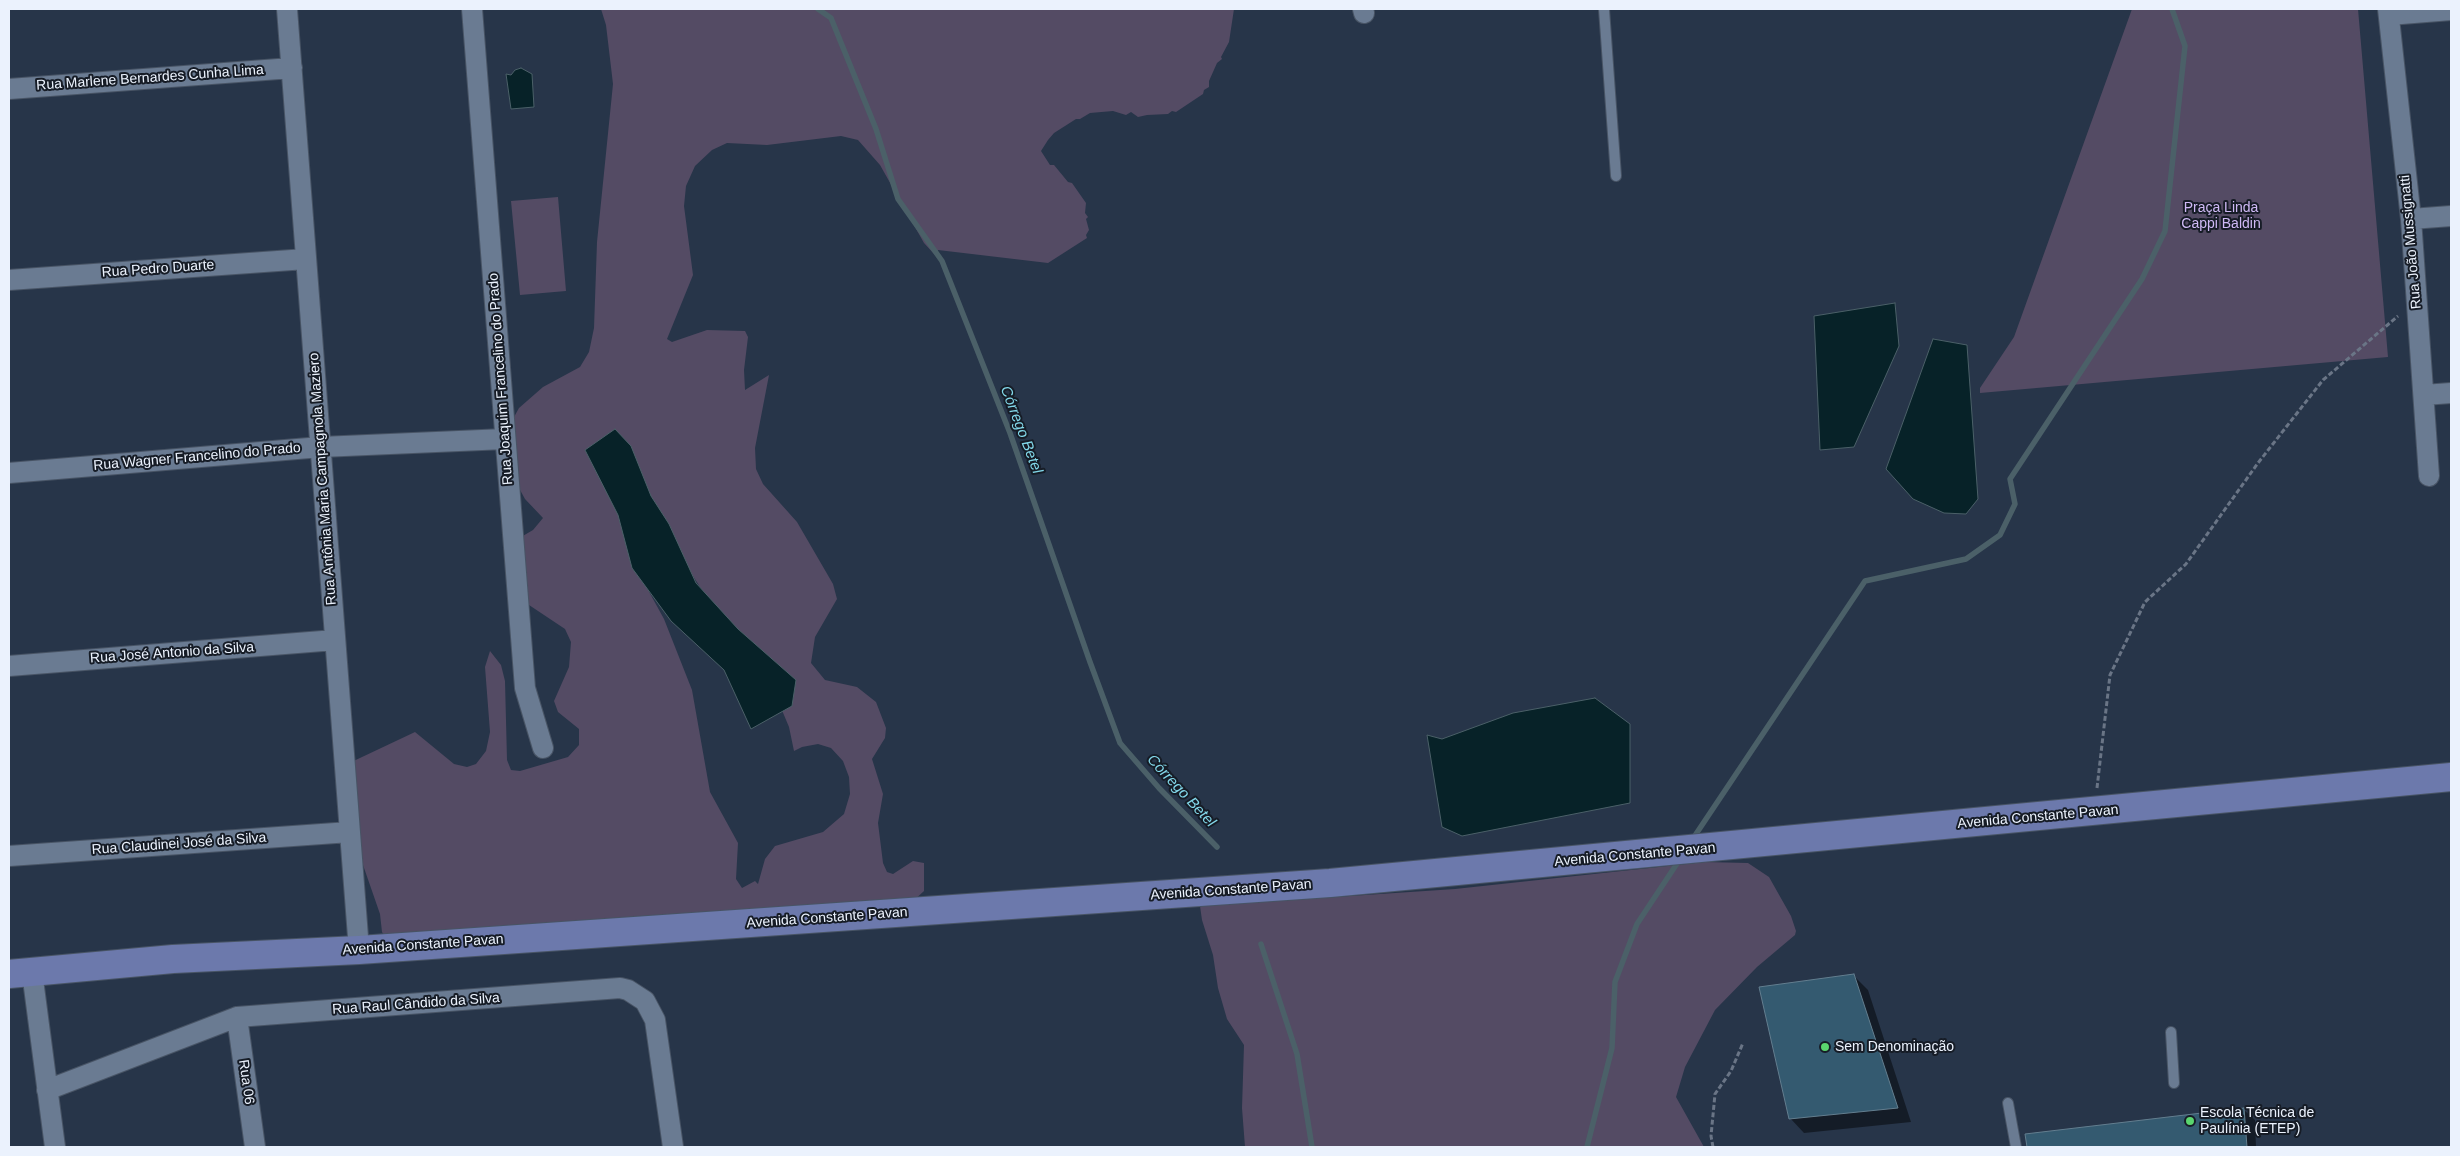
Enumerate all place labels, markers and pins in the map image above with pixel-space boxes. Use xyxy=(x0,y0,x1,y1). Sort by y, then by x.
place label: Sem Denominação xyxy=(1835,1039,1954,1055)
marker: Sem Denominação xyxy=(1819,1041,1831,1053)
place label: Escola Técnica de Paulínia (ETEP) xyxy=(2200,1105,2314,1138)
marker: Escola Técnica de Paulínia (ETEP) xyxy=(2184,1115,2196,1127)

